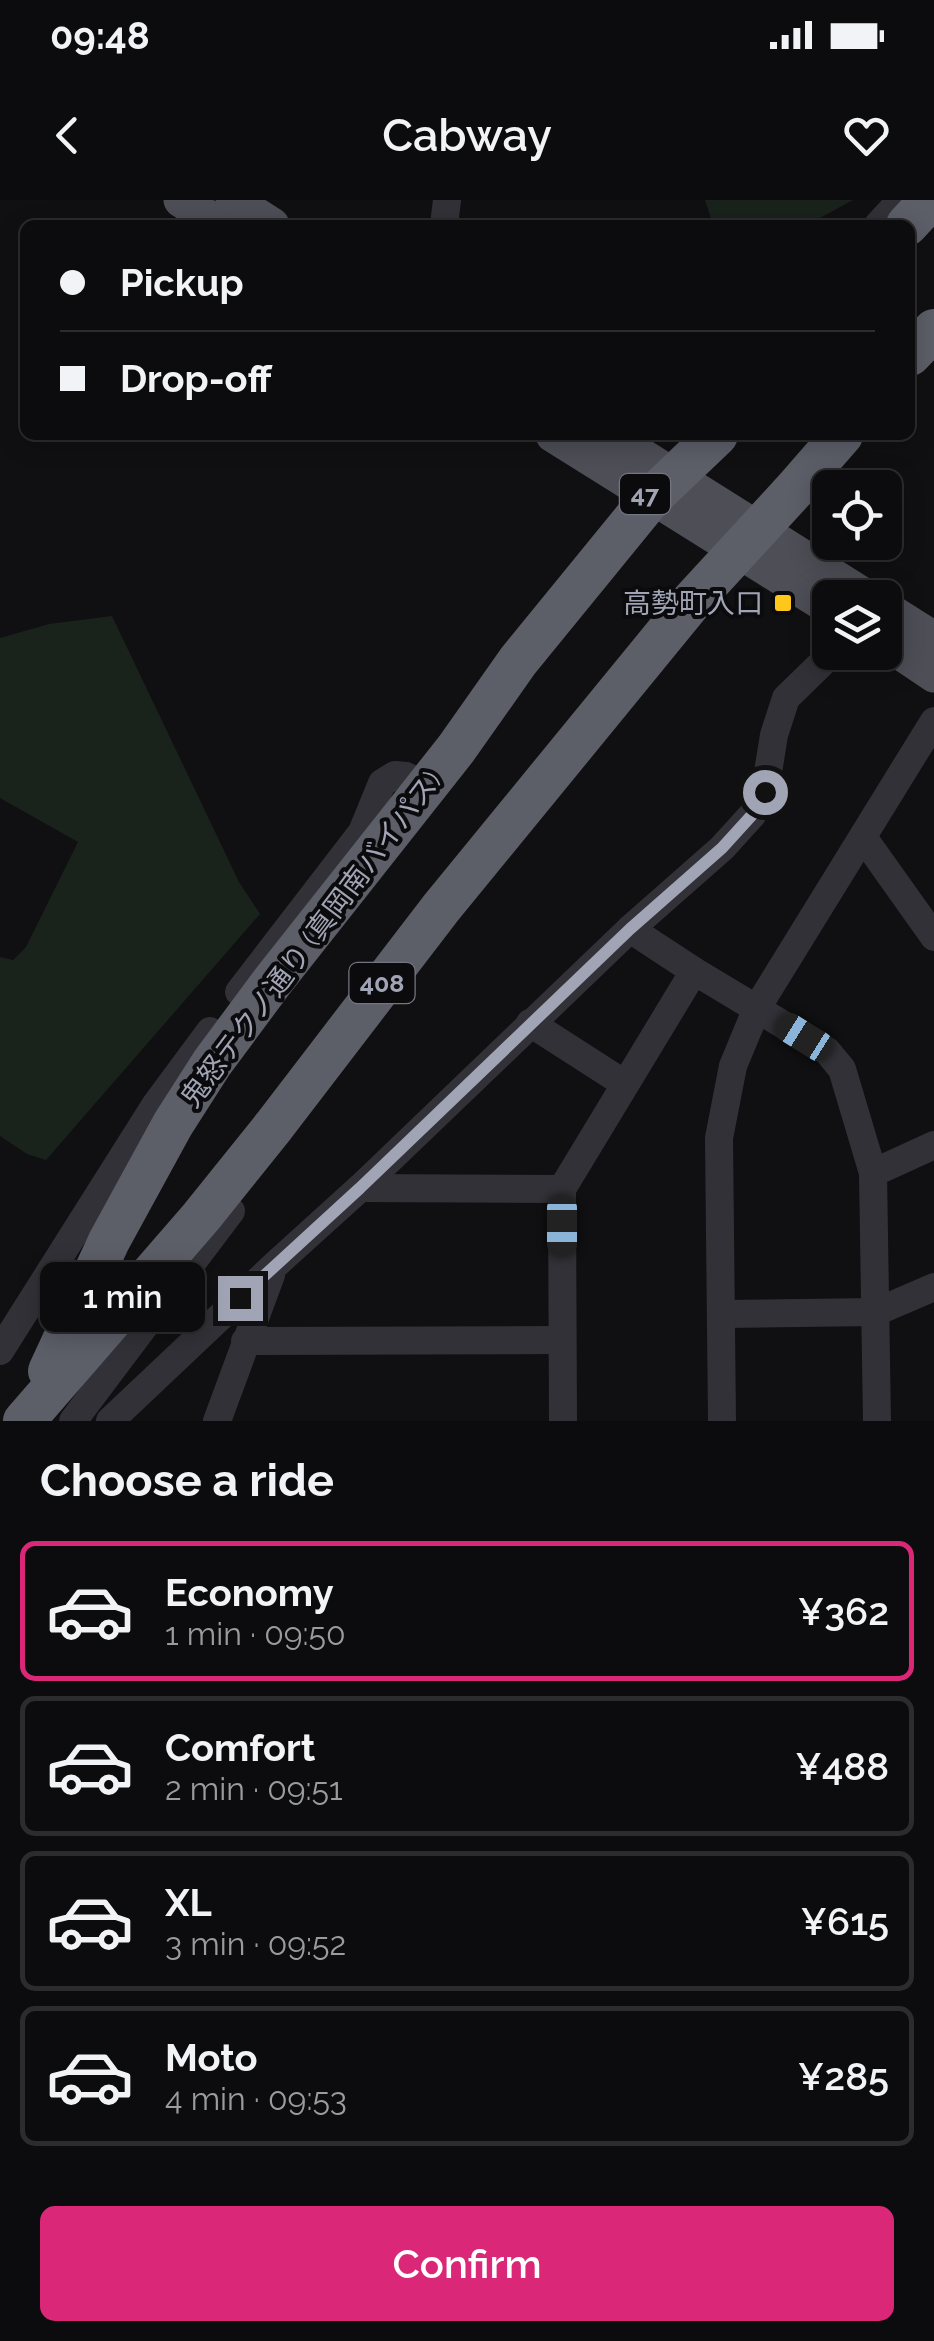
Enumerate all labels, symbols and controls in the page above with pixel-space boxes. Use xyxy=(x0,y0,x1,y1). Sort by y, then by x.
text: 09:48 xyxy=(50,13,150,58)
icon: back xyxy=(40,108,95,163)
icon: heart xyxy=(839,108,894,163)
text: Cabway xyxy=(382,109,552,162)
text: Pickup xyxy=(120,260,244,305)
text: Drop-off xyxy=(120,356,272,401)
map controls xyxy=(812,470,902,670)
button: locate xyxy=(812,470,902,560)
road number: 47 xyxy=(620,474,670,514)
button: layers xyxy=(812,580,902,670)
place label: 高勢町入口 xyxy=(623,587,763,620)
marker: 高勢町入口 xyxy=(772,592,794,614)
street label: 鬼怒テクノ通り (真岡南バイパス) xyxy=(174,765,448,1113)
route start xyxy=(743,770,788,815)
road number: 408 xyxy=(350,963,414,1003)
car xyxy=(771,1008,837,1066)
car xyxy=(547,1196,577,1256)
callout: 1 min xyxy=(40,1263,205,1333)
route end xyxy=(218,1276,263,1321)
text: 1 min xyxy=(83,1278,162,1315)
text: Choose a ride xyxy=(40,1454,334,1507)
icon: car xyxy=(45,1566,135,1656)
text: Economy xyxy=(165,1570,334,1615)
text: ¥362 xyxy=(798,1589,889,1634)
text: 1 min · 09:50 xyxy=(165,1615,346,1652)
icon: car xyxy=(45,1721,135,1811)
text: Comfort xyxy=(165,1725,315,1770)
text: ¥488 xyxy=(795,1744,889,1789)
text: 2 min · 09:51 xyxy=(165,1770,343,1807)
icon: car xyxy=(45,1876,135,1966)
text: XL xyxy=(165,1880,212,1925)
text: ¥615 xyxy=(801,1899,889,1944)
text: 3 min · 09:52 xyxy=(165,1925,346,1962)
icon: car xyxy=(45,2031,135,2121)
text: Moto xyxy=(165,2035,258,2080)
text: ¥285 xyxy=(798,2054,889,2099)
text: 4 min · 09:53 xyxy=(165,2080,347,2117)
button: Confirm xyxy=(40,2206,894,2321)

